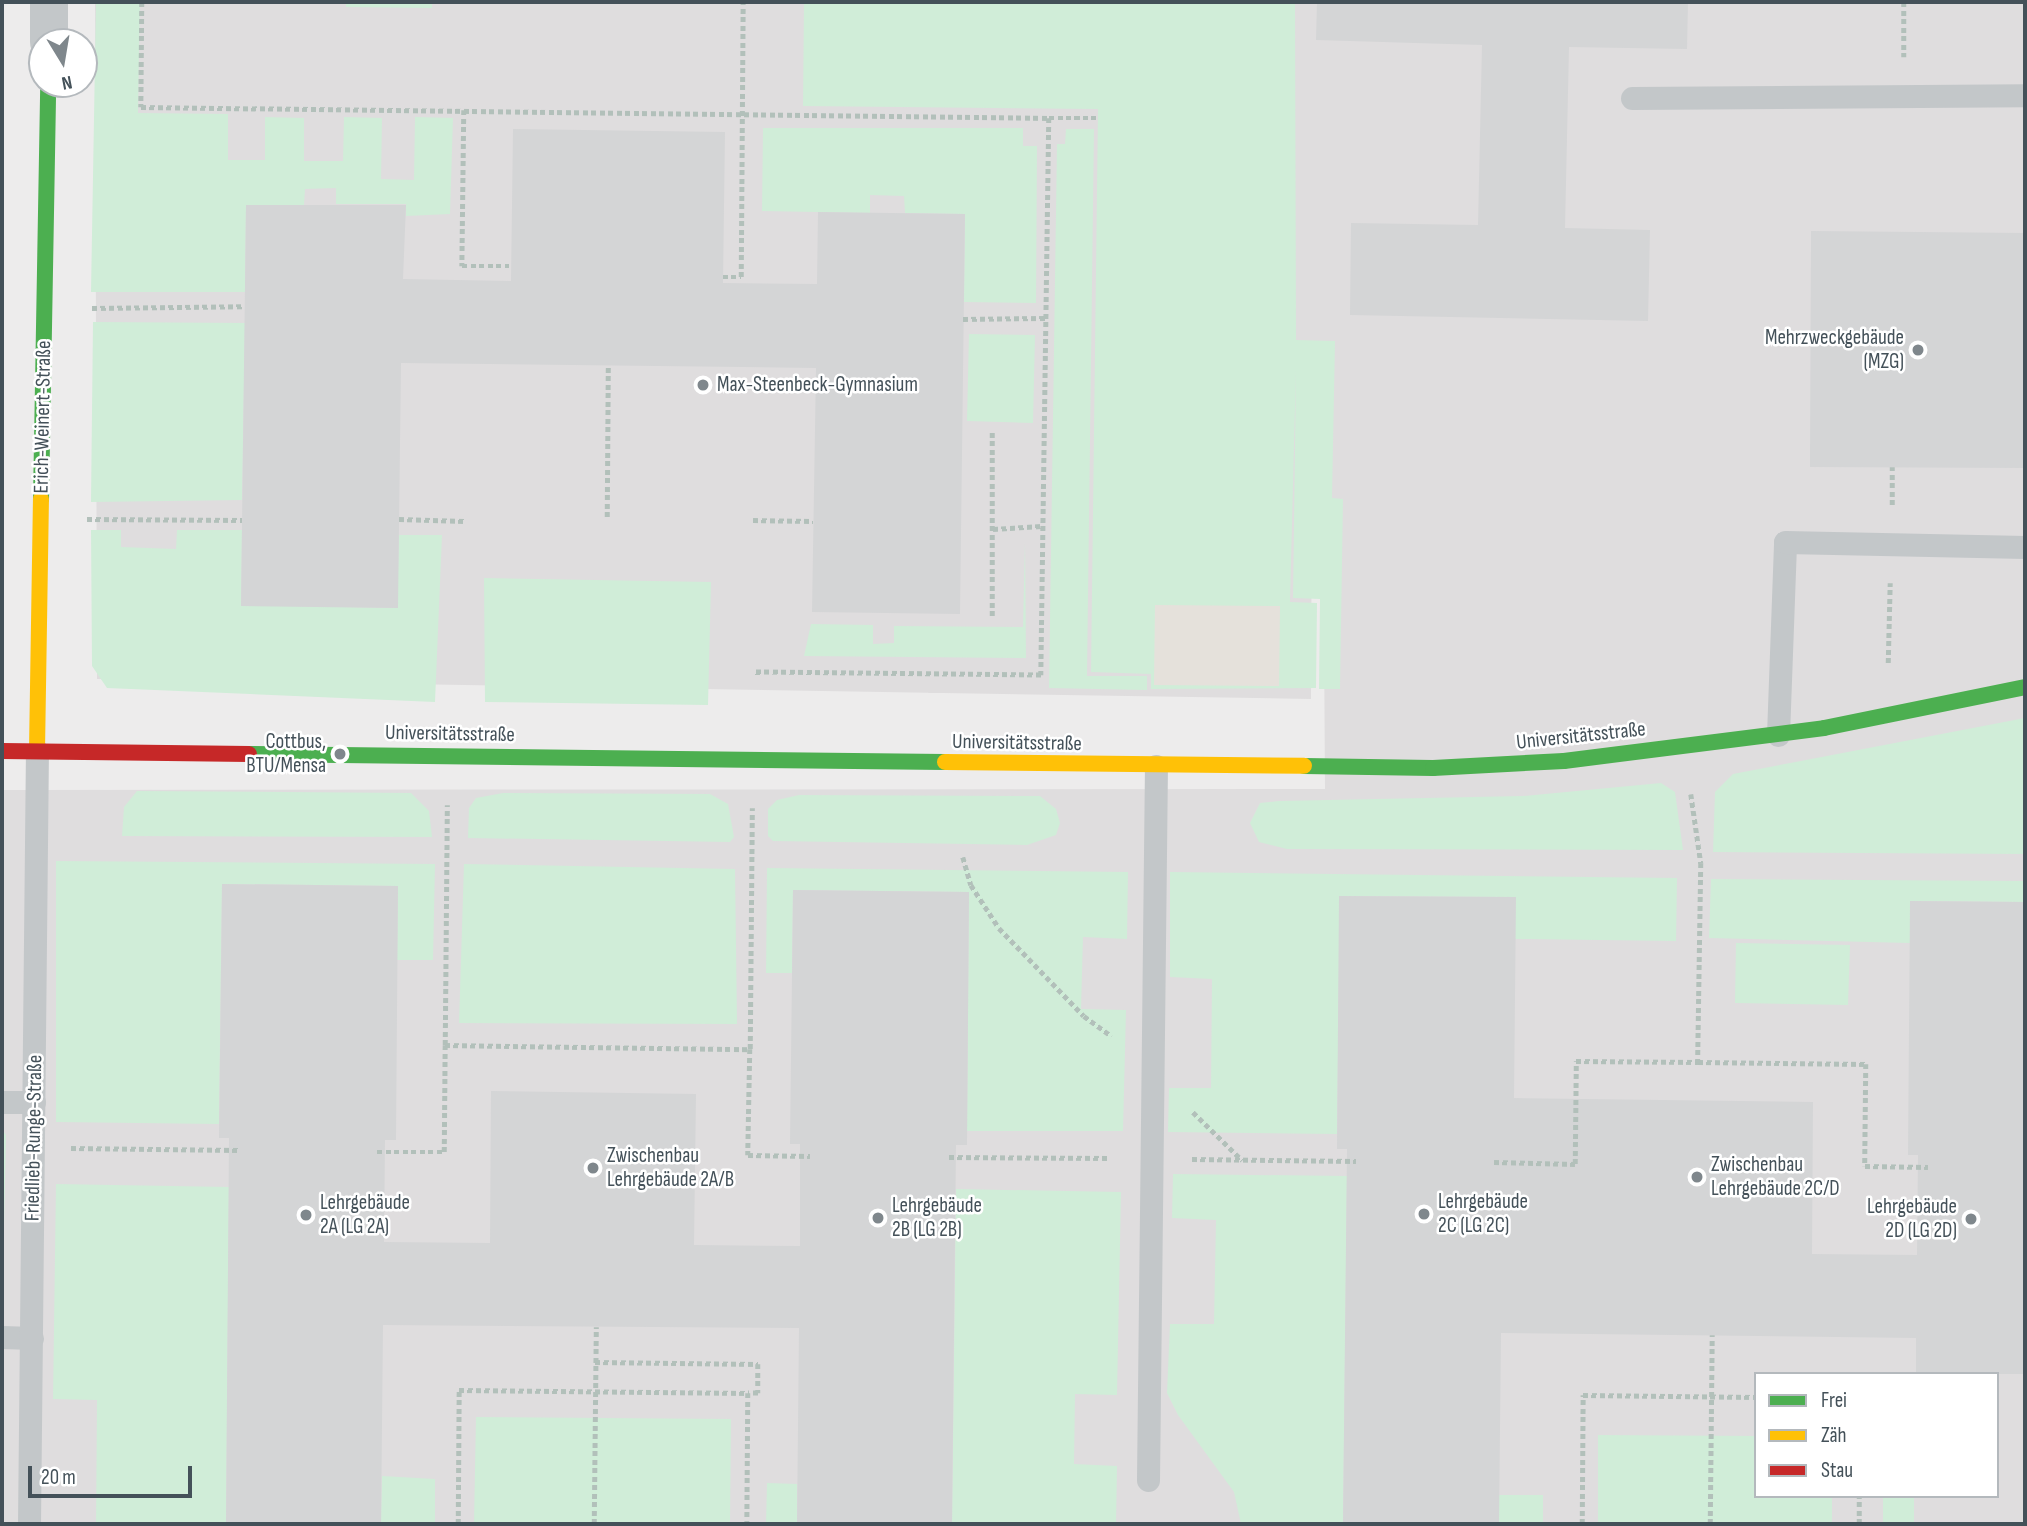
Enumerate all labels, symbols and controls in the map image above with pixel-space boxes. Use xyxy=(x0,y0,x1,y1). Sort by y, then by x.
north arrow xyxy=(28,28,98,98)
text: N xyxy=(60,70,74,94)
place label: Mehrzweckgebäude (MZG) xyxy=(1765,325,1904,375)
street label: Erich-Weinert-Straße xyxy=(29,340,57,494)
marker: Mehrzweckgebäude (MZG) xyxy=(1910,342,1926,358)
place label: Max-Steenbeck-Gymnasium xyxy=(717,372,918,398)
marker: Max-Steenbeck-Gymnasium xyxy=(695,377,711,393)
street label: Universitätsstraße xyxy=(1515,717,1647,755)
street label: Universitätsstraße xyxy=(385,720,515,748)
place label: Cottbus, BTU/Mensa xyxy=(246,729,326,779)
street label: Universitätsstraße xyxy=(952,729,1082,757)
marker: Cottbus, BTU/Mensa xyxy=(332,746,348,762)
street label: Friedlieb-Runge-Straße xyxy=(20,1055,48,1221)
place label: Zwischenbau Lehrgebäude 2A/B xyxy=(607,1143,734,1193)
place label: Zwischenbau Lehrgebäude 2C/D xyxy=(1711,1152,1840,1202)
marker: Zwischenbau Lehrgebäude 2A/B xyxy=(585,1160,601,1176)
marker: Zwischenbau Lehrgebäude 2C/D xyxy=(1689,1169,1705,1185)
place label: Lehrgebäude 2C (LG 2C) xyxy=(1438,1189,1528,1239)
place label: Lehrgebäude 2A (LG 2A) xyxy=(320,1190,410,1240)
place label: Lehrgebäude 2B (LG 2B) xyxy=(892,1193,982,1243)
place label: Lehrgebäude 2D (LG 2D) xyxy=(1867,1194,1957,1244)
marker: Lehrgebäude 2C (LG 2C) xyxy=(1416,1206,1432,1222)
marker: Lehrgebäude 2A (LG 2A) xyxy=(298,1207,314,1223)
marker: Lehrgebäude 2B (LG 2B) xyxy=(870,1210,886,1226)
marker: Lehrgebäude 2D (LG 2D) xyxy=(1963,1211,1979,1227)
legend xyxy=(1754,1372,1999,1498)
text: Frei xyxy=(1821,1388,1847,1413)
text: Zäh xyxy=(1821,1423,1847,1448)
scale bar xyxy=(32,1452,196,1496)
text: Stau xyxy=(1821,1458,1853,1483)
text: 20 m xyxy=(41,1465,76,1490)

